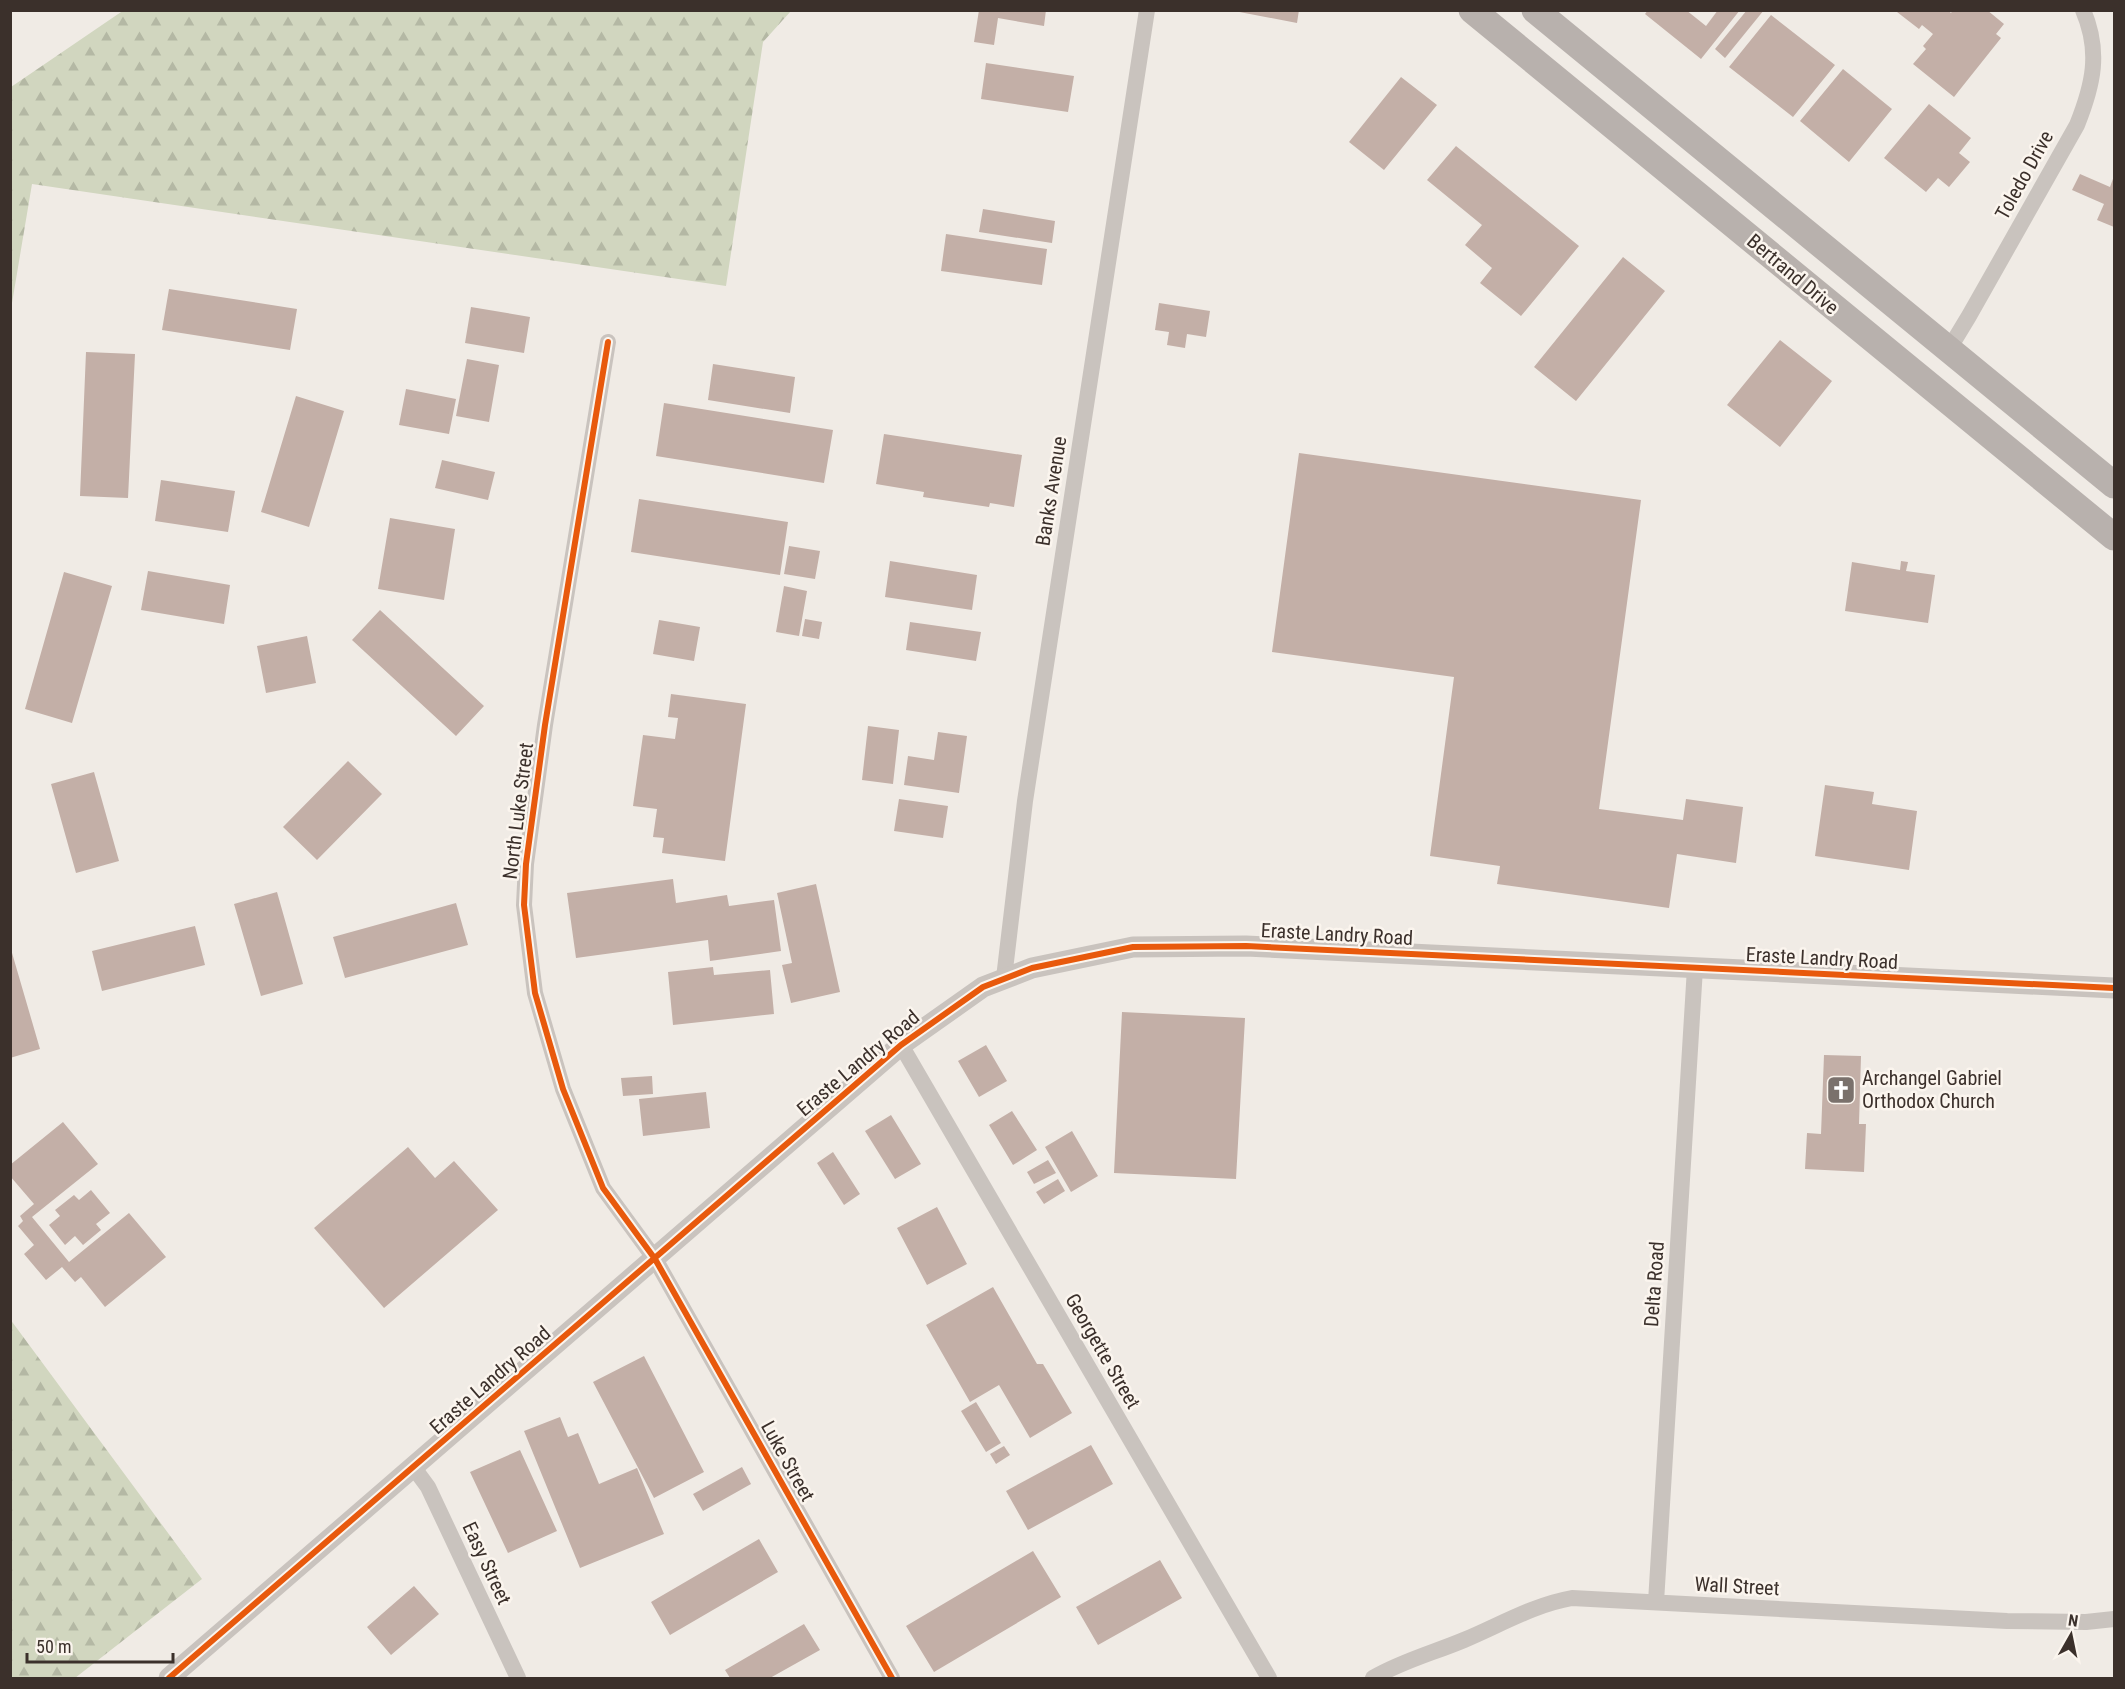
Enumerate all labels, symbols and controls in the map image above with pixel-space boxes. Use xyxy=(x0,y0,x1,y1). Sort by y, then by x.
street label: Toledo Drive xyxy=(1990,126,2058,224)
street label: Bertrand Drive xyxy=(1742,229,1844,319)
street label: Banks Avenue xyxy=(1031,435,1071,547)
street label: North Luke Street xyxy=(498,741,538,881)
street label: Eraste Landry Road xyxy=(1260,918,1414,950)
street label: Eraste Landry Road xyxy=(1745,942,1899,974)
street label: Eraste Landry Road xyxy=(792,1005,924,1121)
place label: Archangel Gabriel Orthodox Church xyxy=(1862,1066,2002,1113)
church icon: Archangel Gabriel Orthodox Church xyxy=(1825,1074,1857,1106)
street label: Delta Road xyxy=(1639,1240,1669,1328)
street label: Georgette Street xyxy=(1060,1289,1146,1413)
street label: Eraste Landry Road xyxy=(425,1321,555,1439)
street label: Luke Street xyxy=(756,1417,820,1506)
street label: Easy Street xyxy=(457,1518,517,1608)
street label: Wall Street xyxy=(1694,1572,1780,1600)
north arrow xyxy=(2041,1605,2101,1665)
text: N xyxy=(2067,1611,2080,1631)
scale bar xyxy=(27,1626,172,1664)
text: 50 m xyxy=(36,1636,71,1657)

